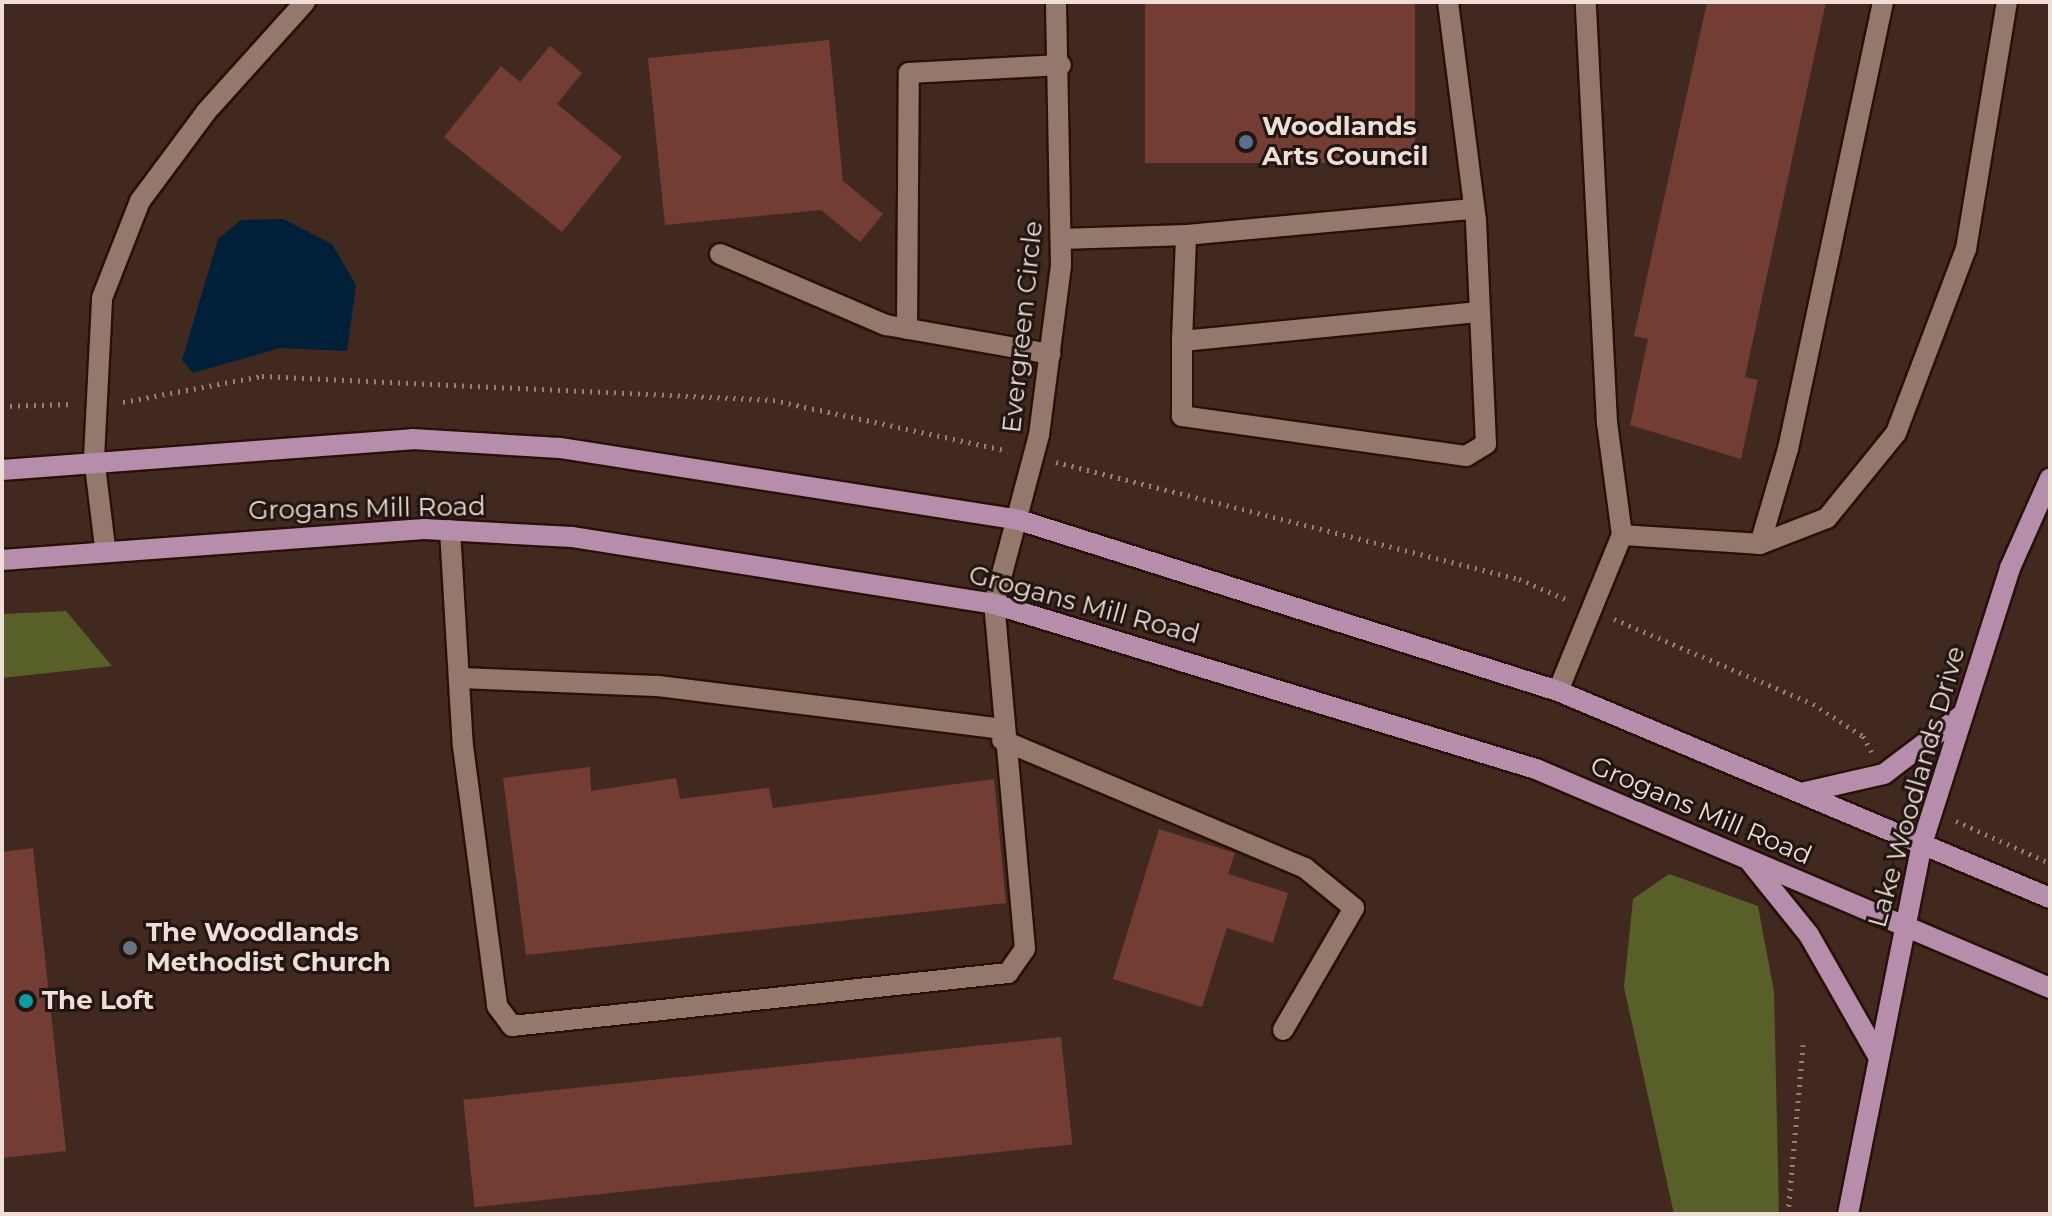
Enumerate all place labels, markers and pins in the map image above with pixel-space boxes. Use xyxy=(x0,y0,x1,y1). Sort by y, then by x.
place label: Woodlands Arts Council xyxy=(1262,111,1428,172)
marker: Woodlands Arts Council xyxy=(1237,133,1255,151)
place label: The Woodlands Methodist Church xyxy=(146,917,391,978)
marker: The Woodlands Methodist Church xyxy=(121,939,139,957)
place label: The Loft xyxy=(42,985,154,1017)
marker: The Loft xyxy=(17,992,35,1010)

